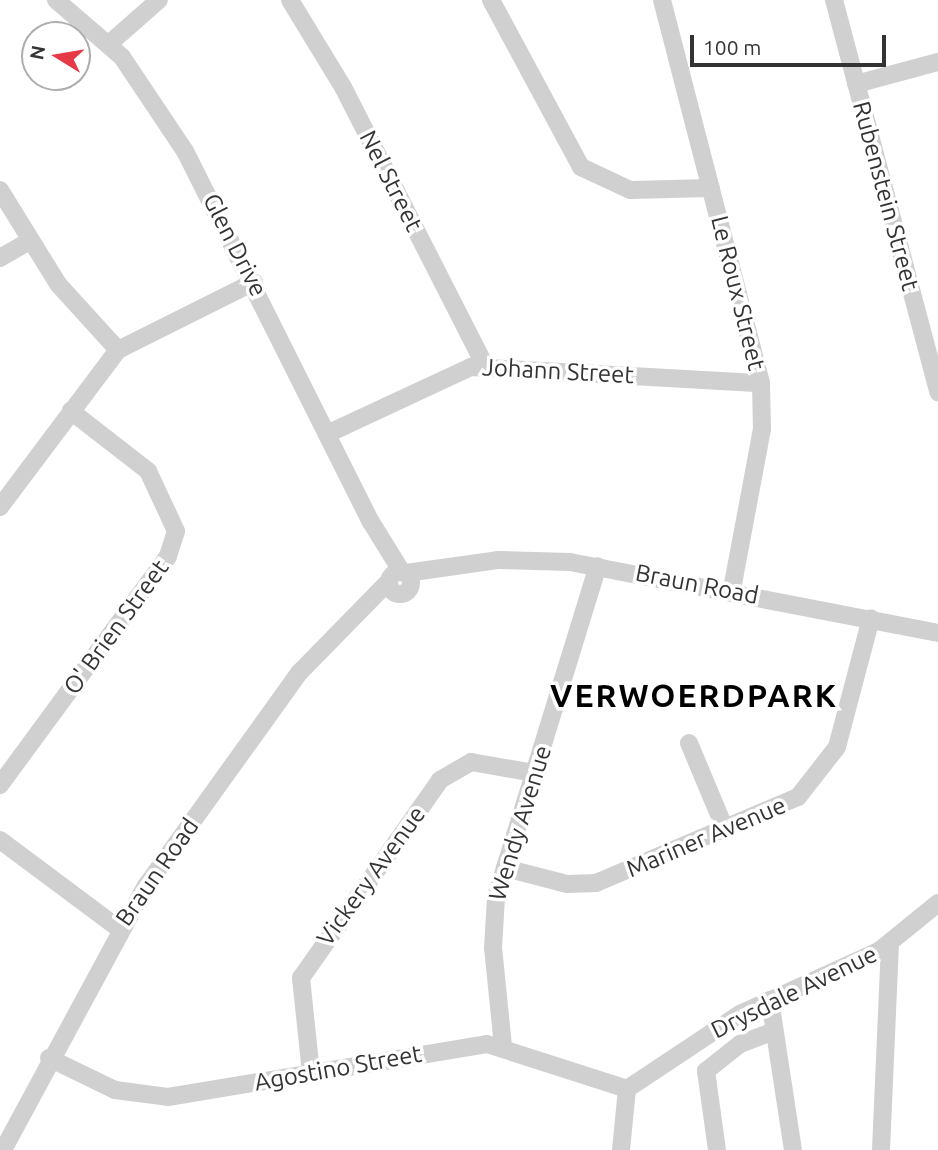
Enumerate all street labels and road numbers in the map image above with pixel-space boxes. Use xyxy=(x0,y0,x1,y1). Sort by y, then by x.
street label: Rubenstein Street xyxy=(847,98,925,294)
street label: Nel Street xyxy=(353,126,429,236)
street label: Glen Drive xyxy=(197,189,273,301)
street label: Le Roux Street xyxy=(705,213,771,373)
street label: Johann Street xyxy=(481,353,635,389)
street label: O' Brien Street xyxy=(58,554,174,700)
street label: Braun Road xyxy=(633,558,761,610)
street label: Wendy Avenue xyxy=(483,742,557,904)
street label: Mariner Avenue xyxy=(622,790,790,884)
street label: Vickery Avenue xyxy=(311,801,431,951)
street label: Braun Road xyxy=(109,813,205,931)
street label: Drysdale Avenue xyxy=(706,939,882,1045)
street label: Agostino Street xyxy=(252,1039,424,1097)

